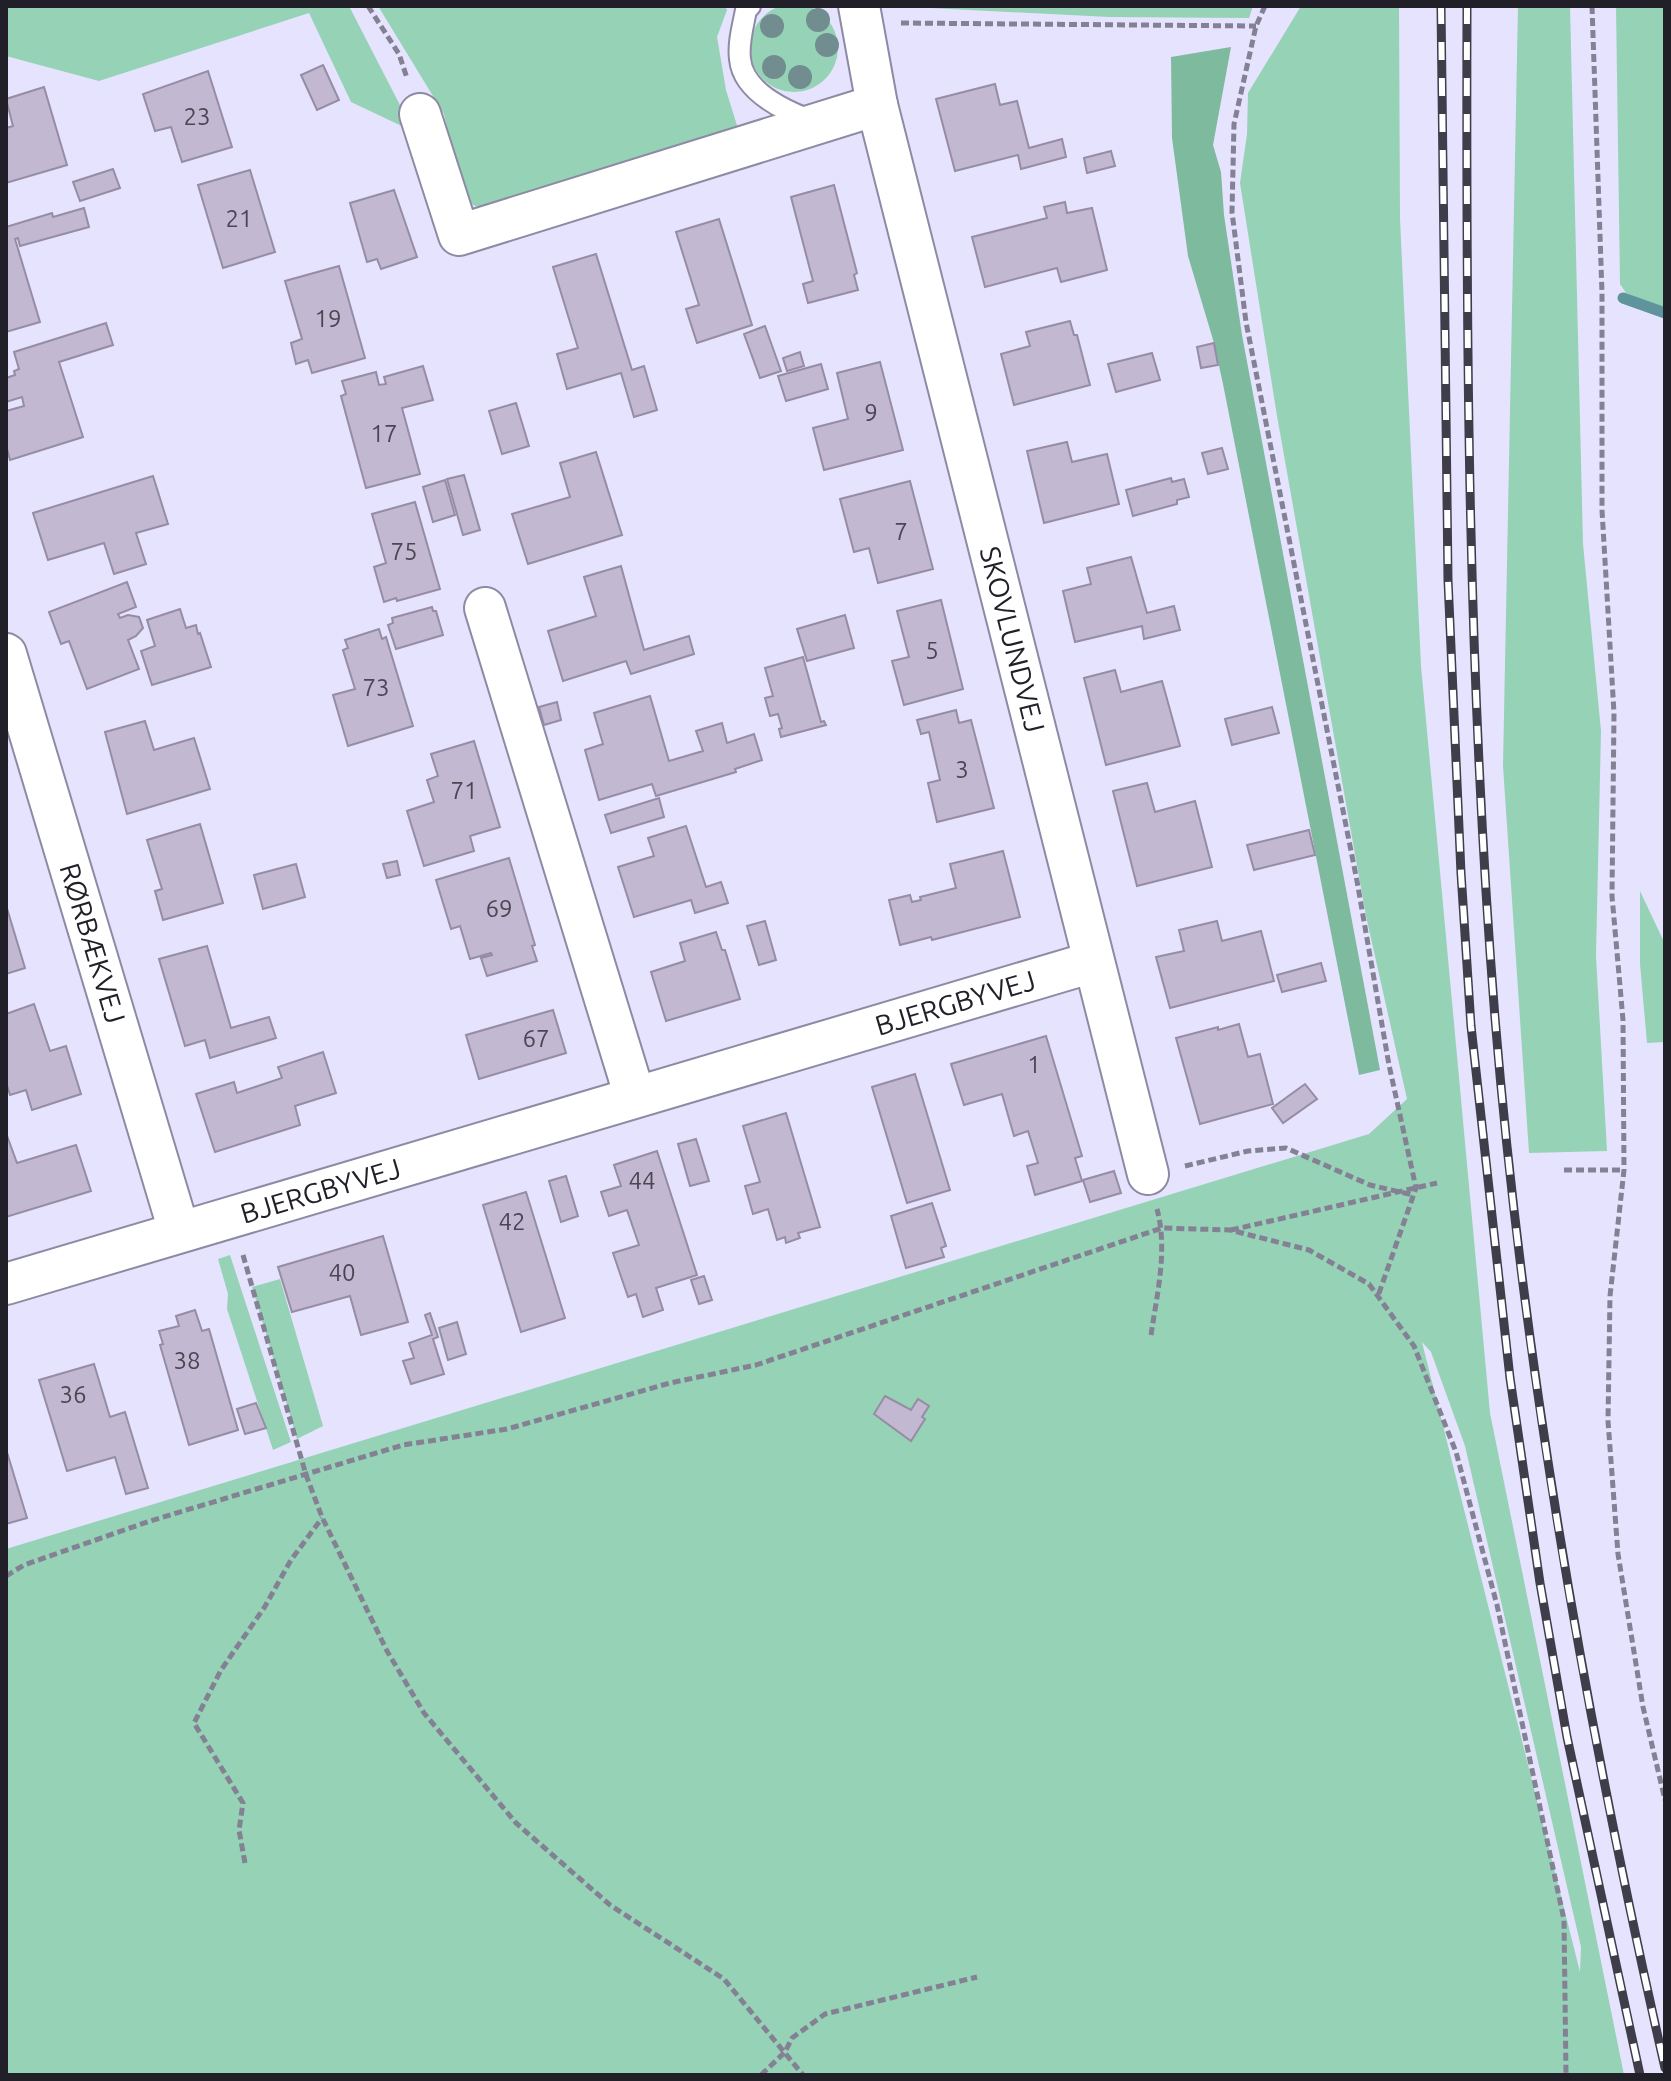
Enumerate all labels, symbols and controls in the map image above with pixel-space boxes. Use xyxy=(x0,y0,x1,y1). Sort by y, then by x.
house number: 23 xyxy=(183,103,211,130)
house number: 21 xyxy=(225,205,253,232)
house number: 19 xyxy=(314,305,342,332)
house number: 9 xyxy=(864,399,878,426)
house number: 17 xyxy=(370,420,398,447)
house number: 7 xyxy=(894,518,908,545)
house number: 75 xyxy=(390,538,418,565)
street label: SKOVLUNDVEJ xyxy=(975,543,1051,736)
house number: 5 xyxy=(925,637,939,664)
house number: 73 xyxy=(362,674,390,701)
house number: 3 xyxy=(955,756,969,783)
house number: 71 xyxy=(450,777,478,804)
street label: RØRBÆKVEJ xyxy=(55,859,132,1027)
house number: 69 xyxy=(485,895,513,922)
street label: BJERGBYVEJ xyxy=(871,964,1039,1041)
house number: 67 xyxy=(522,1025,550,1052)
house number: 1 xyxy=(1027,1051,1041,1078)
street label: BJERGBYVEJ xyxy=(237,1152,404,1229)
house number: 44 xyxy=(628,1167,656,1194)
house number: 42 xyxy=(498,1208,526,1235)
house number: 40 xyxy=(328,1259,356,1286)
house number: 38 xyxy=(173,1347,201,1374)
house number: 36 xyxy=(59,1381,87,1408)

